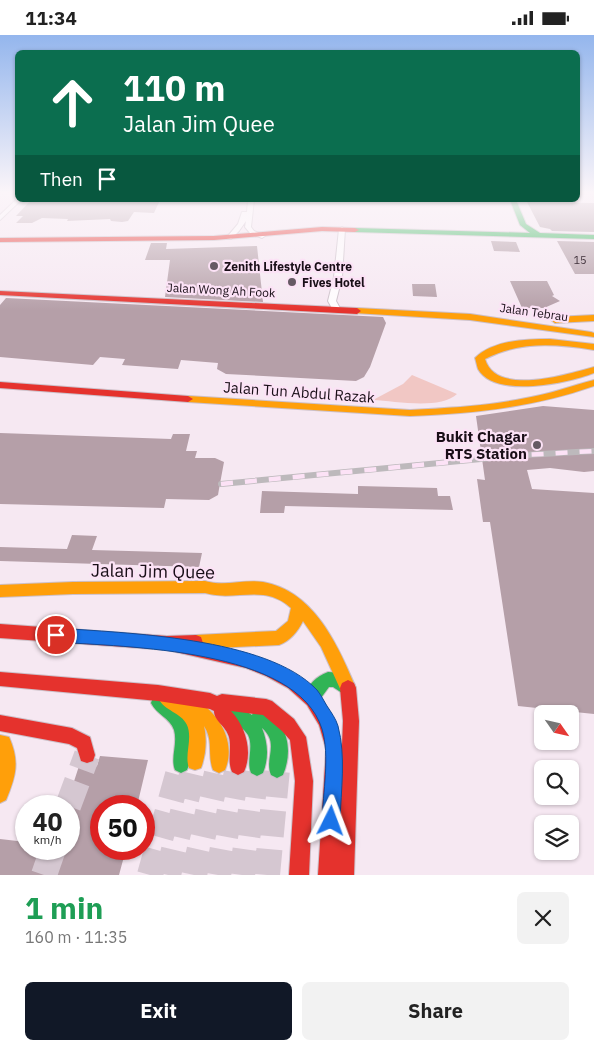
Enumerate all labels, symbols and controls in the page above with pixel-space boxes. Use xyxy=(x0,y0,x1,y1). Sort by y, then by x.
text: 11:34 xyxy=(25,6,77,30)
text: 110 m xyxy=(123,65,226,111)
icon: ahead xyxy=(40,70,105,135)
text: Jalan Jim Quee xyxy=(123,109,275,138)
icon: arrive xyxy=(93,165,121,193)
text: Then xyxy=(40,167,83,191)
house number: 15 xyxy=(573,253,587,267)
place label: Zenith Lifestyle Centre xyxy=(224,259,352,274)
marker: Zenith Lifestyle Centre xyxy=(208,260,220,272)
place label: Fives Hotel xyxy=(302,275,365,290)
marker: Fives Hotel xyxy=(286,276,298,288)
street label: Jalan Wong Ah Fook xyxy=(166,280,276,300)
street label: Jalan Tebrau xyxy=(499,300,569,324)
street label: Jalan Tun Abdul Razak xyxy=(223,377,375,407)
place label: Bukit Chagar RTS Station xyxy=(436,427,527,463)
marker: Bukit Chagar RTS Station xyxy=(531,439,543,451)
street label: Jalan Jim Quee xyxy=(91,558,215,584)
pin xyxy=(35,614,77,656)
icon: arrive xyxy=(42,621,70,649)
north arrow xyxy=(534,705,579,750)
map controls xyxy=(534,705,579,860)
button: search xyxy=(534,760,579,805)
position arrow xyxy=(304,794,356,846)
speed limit sign: 50 xyxy=(90,795,155,860)
text: 40 xyxy=(32,805,63,838)
button: layers xyxy=(534,815,579,860)
text: km/h xyxy=(33,832,62,847)
text: 1 min xyxy=(25,888,103,927)
button: close xyxy=(517,892,569,944)
text: 160 m · 11:35 xyxy=(25,927,127,947)
button: Exit xyxy=(25,982,292,1040)
button: Share xyxy=(302,982,569,1040)

